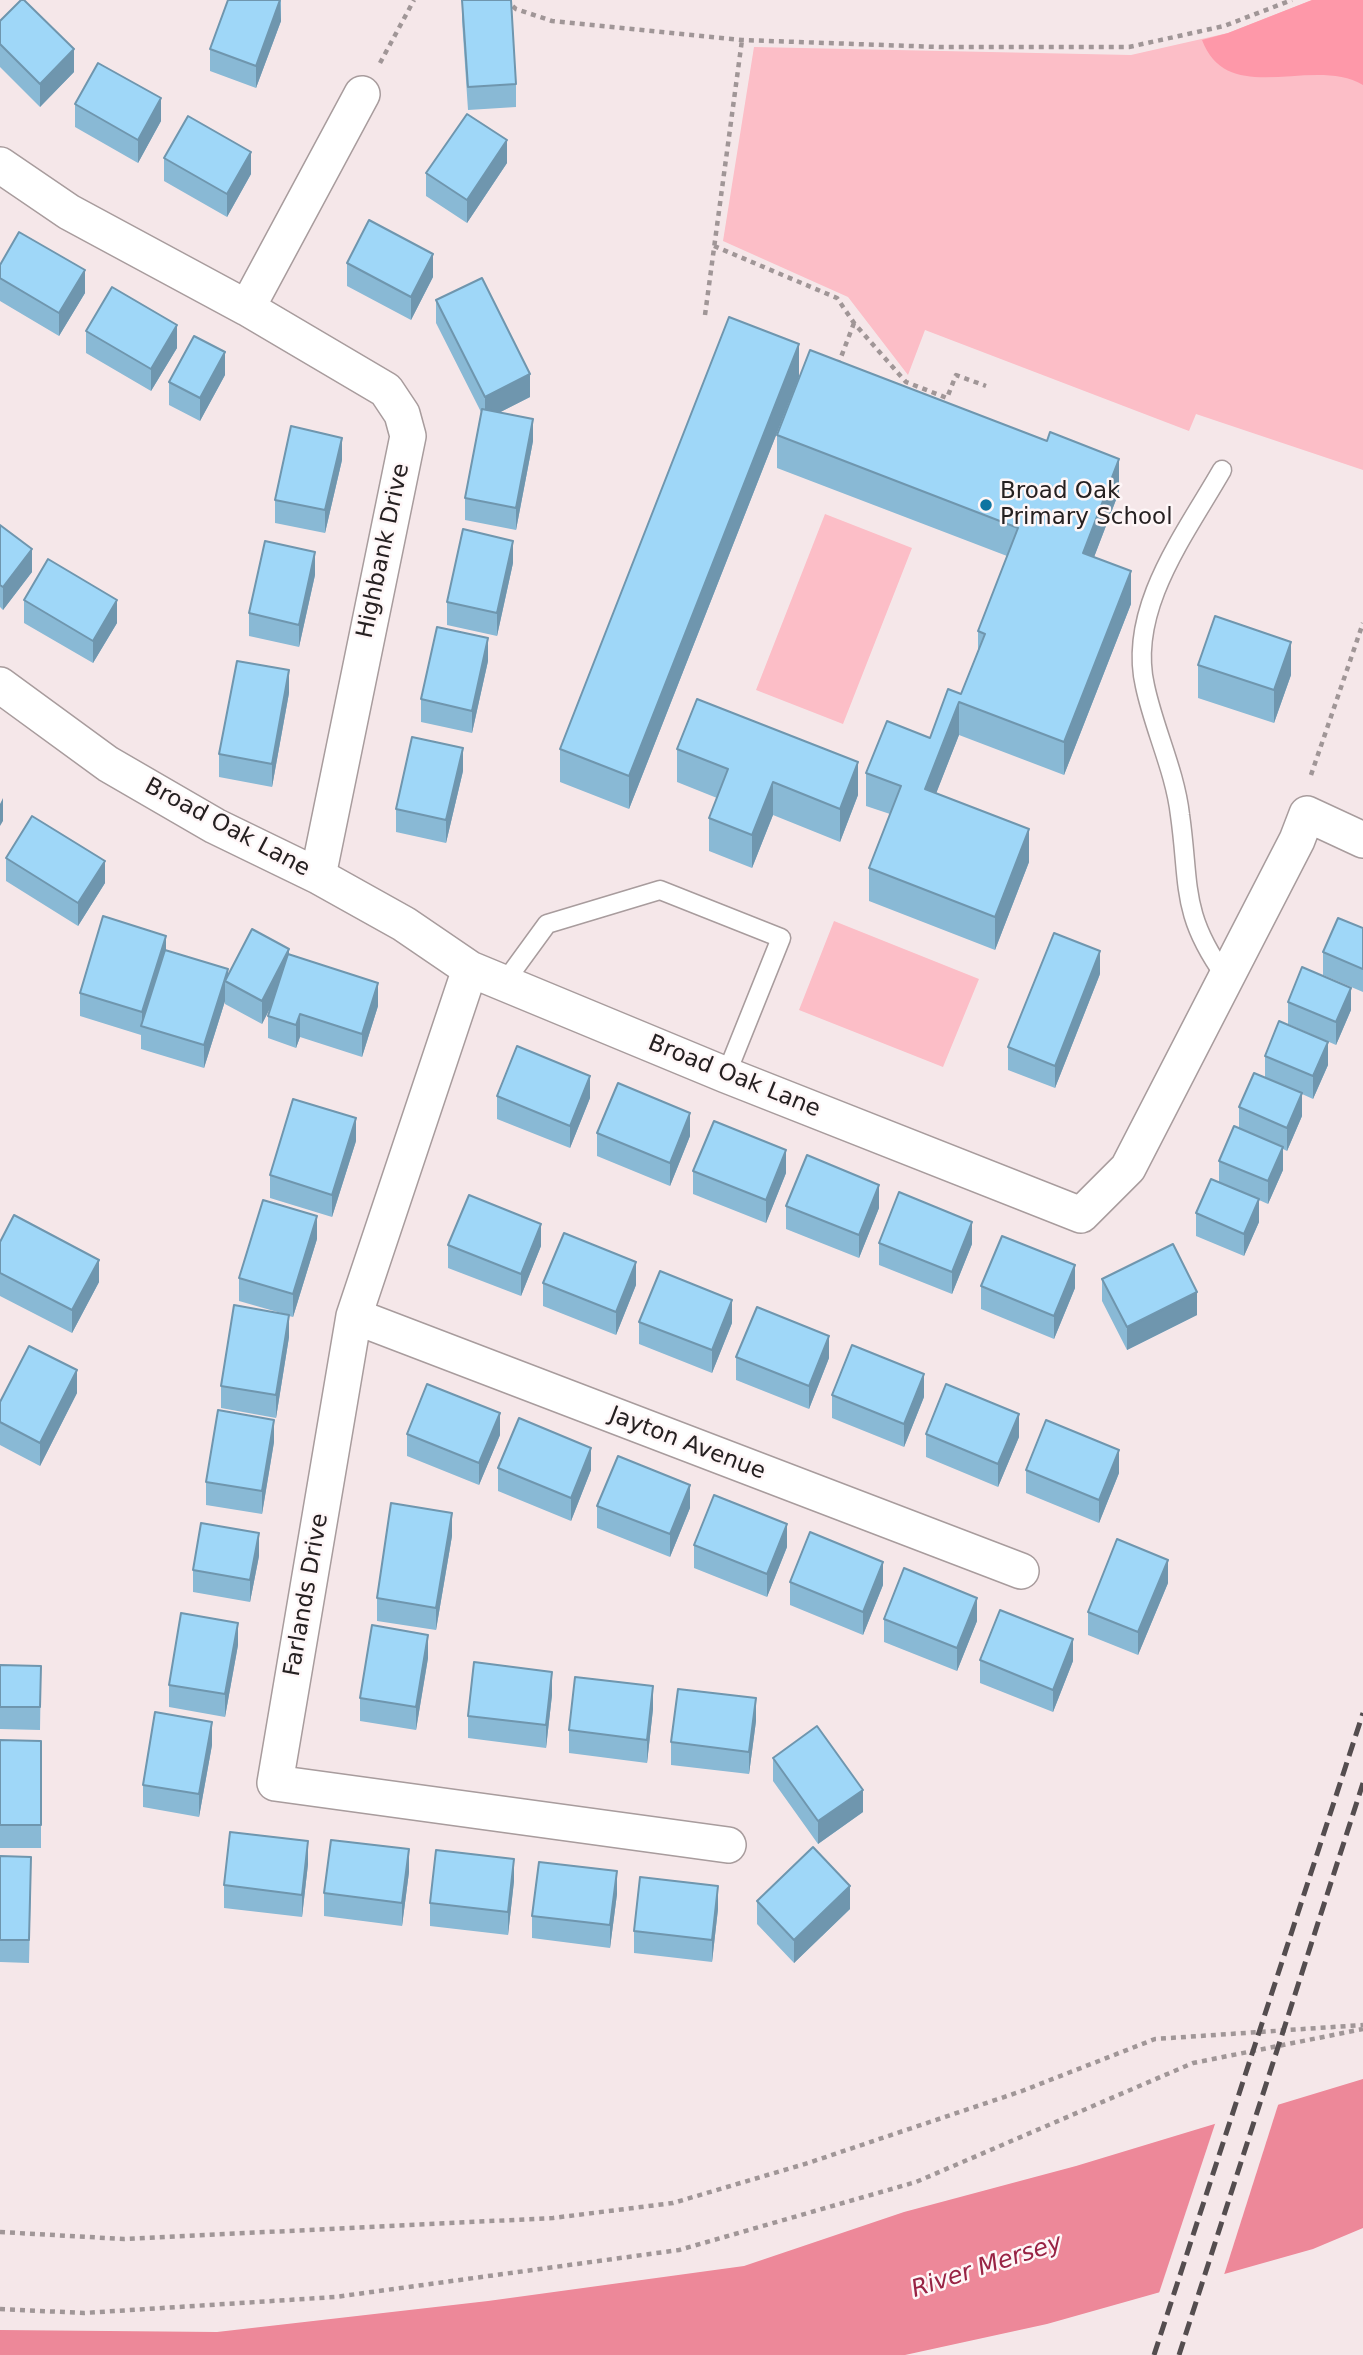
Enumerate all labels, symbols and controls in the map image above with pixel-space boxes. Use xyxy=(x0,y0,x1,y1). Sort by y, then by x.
street label: Highbank Drive xyxy=(352,461,416,641)
place label: Broad Oak Primary School xyxy=(1000,478,1173,532)
marker: Broad Oak Primary School xyxy=(978,497,994,513)
street label: Broad Oak Lane xyxy=(140,773,314,883)
street label: Broad Oak Lane xyxy=(644,1030,824,1124)
street label: Jayton Avenue xyxy=(605,1402,769,1486)
street label: Farlands Drive xyxy=(279,1511,335,1679)
water label: River Mersey xyxy=(908,2229,1066,2305)

